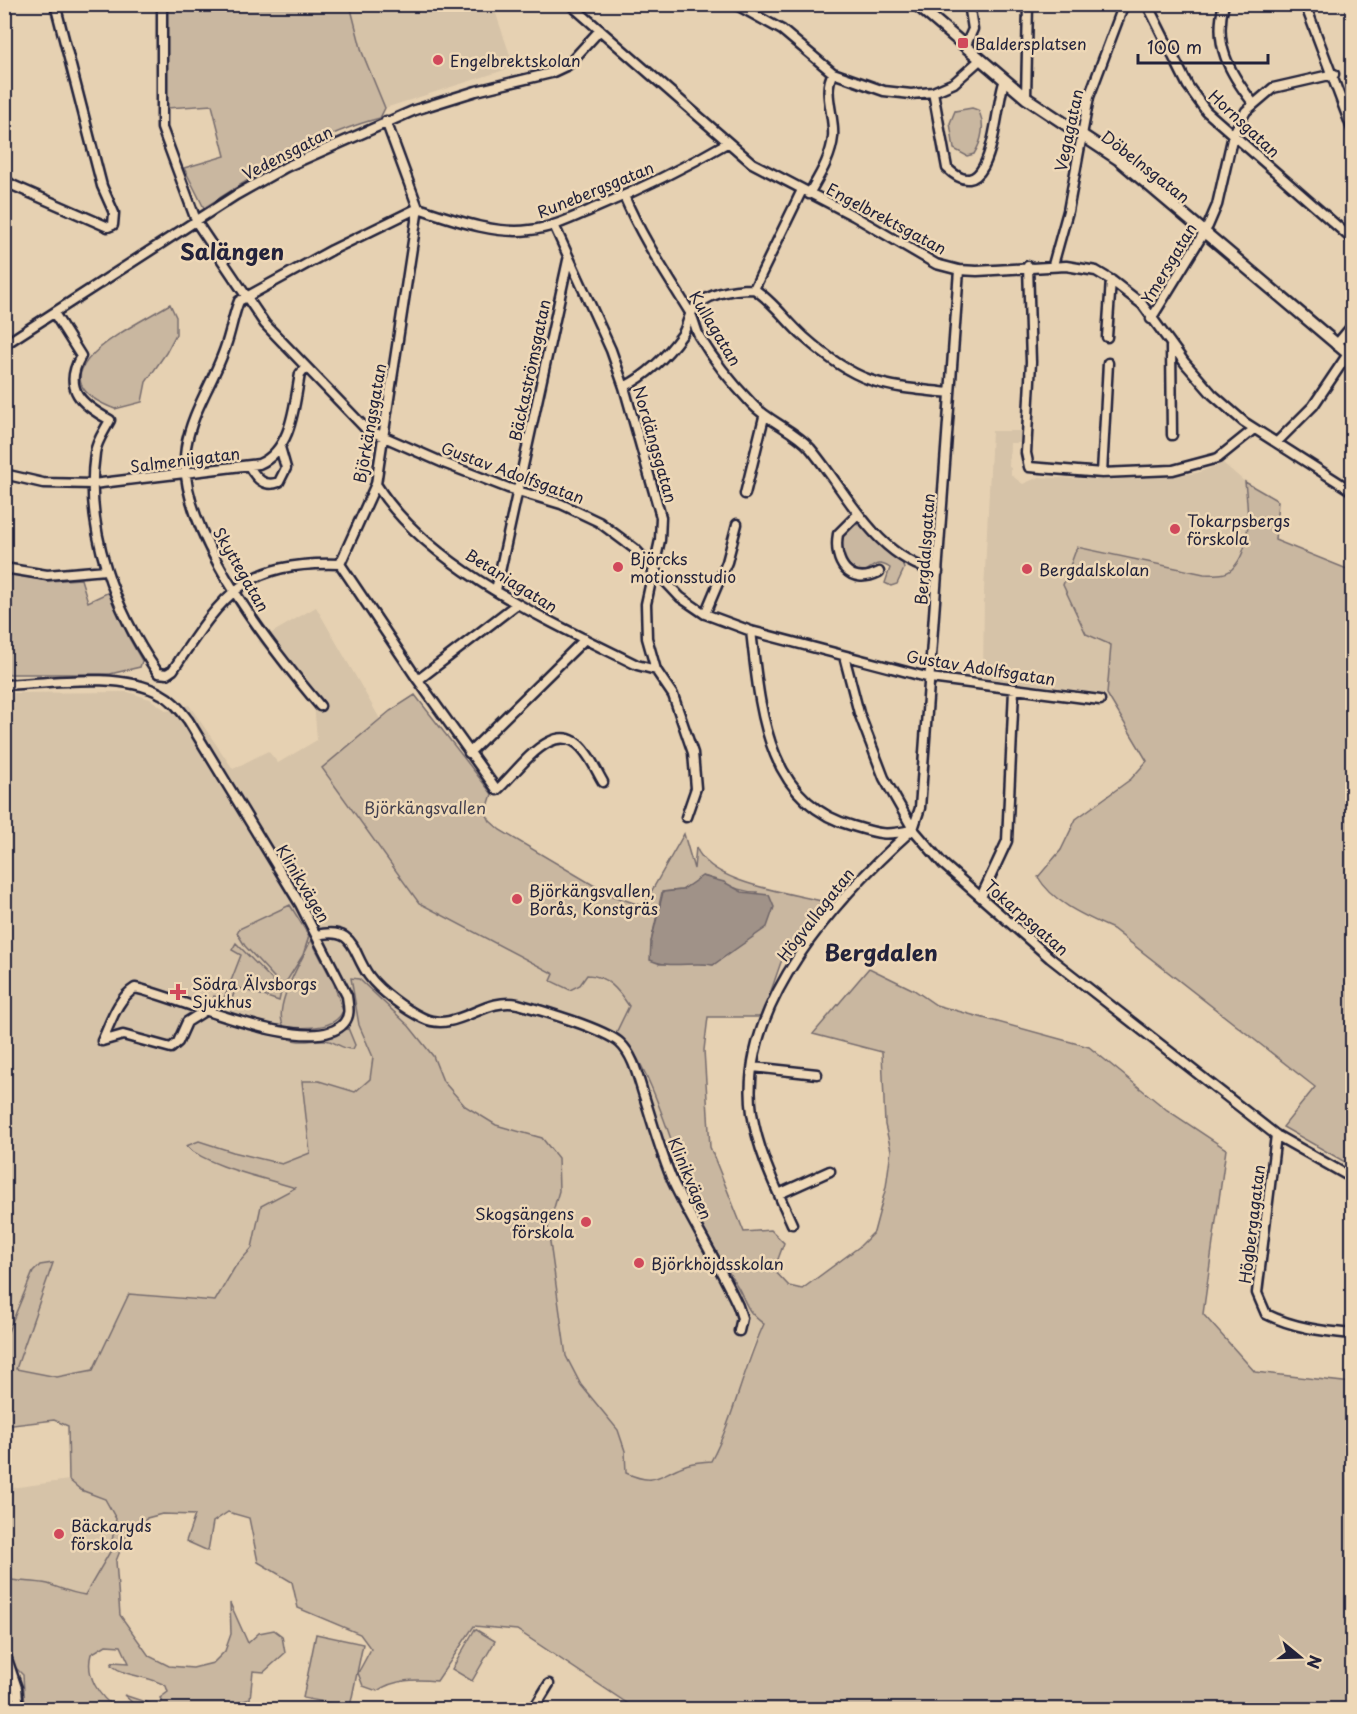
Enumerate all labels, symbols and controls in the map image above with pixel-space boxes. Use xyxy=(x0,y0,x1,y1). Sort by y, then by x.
scale bar xyxy=(1138,27,1268,65)
place label: Baldersplatsen xyxy=(975,31,1087,55)
text: 100 m xyxy=(1147,33,1202,60)
marker: Baldersplatsen xyxy=(956,36,970,50)
place label: Engelbrektskolan xyxy=(450,48,581,72)
marker: Engelbrektskolan xyxy=(431,53,445,67)
street label: Hornsgatan xyxy=(1204,84,1286,162)
street label: Vegagatan xyxy=(1048,87,1088,173)
street label: Vedensgatan xyxy=(238,119,336,185)
street label: Döbelnsgatan xyxy=(1097,124,1195,208)
street label: Runebergsgatan xyxy=(533,155,657,223)
street label: Engelbrektsgatan xyxy=(823,176,951,260)
street label: Ymersgatan xyxy=(1134,218,1202,308)
district label: Salängen xyxy=(180,234,284,267)
street label: Kullagatan xyxy=(684,286,748,370)
street label: Bäckaströmsgatan xyxy=(502,297,556,443)
street label: Björkängsgatan xyxy=(347,361,391,485)
street label: Nordängsgatan xyxy=(628,383,684,505)
street label: Gustav Adolfsgatan xyxy=(438,435,588,509)
street label: Salmeniigatan xyxy=(129,440,241,478)
street label: Bergdalsgatan xyxy=(908,492,940,606)
place label: Tokarpsbergs förskola xyxy=(1187,508,1290,550)
street label: Skyttegatan xyxy=(208,522,276,616)
marker: Tokarpsbergs förskola xyxy=(1168,522,1182,536)
street label: Betaniagatan xyxy=(461,542,563,618)
place label: Björcks motionsstudio xyxy=(630,546,736,588)
place label: Bergdalskolan xyxy=(1039,557,1149,581)
marker: Björcks motionsstudio xyxy=(611,560,625,574)
marker: Bergdalskolan xyxy=(1020,562,1034,576)
street label: Gustav Adolfsgatan xyxy=(905,643,1057,691)
park label: Björkängsvallen xyxy=(364,795,486,819)
street label: Klinikvägen xyxy=(271,839,337,927)
street label: Högvallagatan xyxy=(771,862,859,966)
street label: Tokarpsgatan xyxy=(979,873,1075,961)
place label: Björkängsvallen, Borås, Konstgräs xyxy=(529,878,658,920)
marker: Björkängsvallen, Borås, Konstgräs xyxy=(510,892,524,906)
district label: Bergdalen xyxy=(824,935,938,968)
place label: Södra Älvsborgs Sjukhus xyxy=(192,971,317,1013)
marker: Södra Älvsborgs Sjukhus xyxy=(169,983,187,1001)
street label: Klinikvägen xyxy=(663,1133,719,1223)
street label: Högbergagatan xyxy=(1232,1163,1270,1285)
place label: Skogsängens förskola xyxy=(475,1201,574,1243)
marker: Skogsängens förskola xyxy=(579,1215,593,1229)
place label: Björkhöjdsskolan xyxy=(651,1251,784,1275)
marker: Björkhöjdsskolan xyxy=(632,1256,646,1270)
place label: Bäckaryds förskola xyxy=(71,1513,151,1555)
marker: Bäckaryds förskola xyxy=(52,1527,66,1541)
north arrow xyxy=(1270,1627,1330,1687)
text: N xyxy=(1302,1652,1329,1672)

